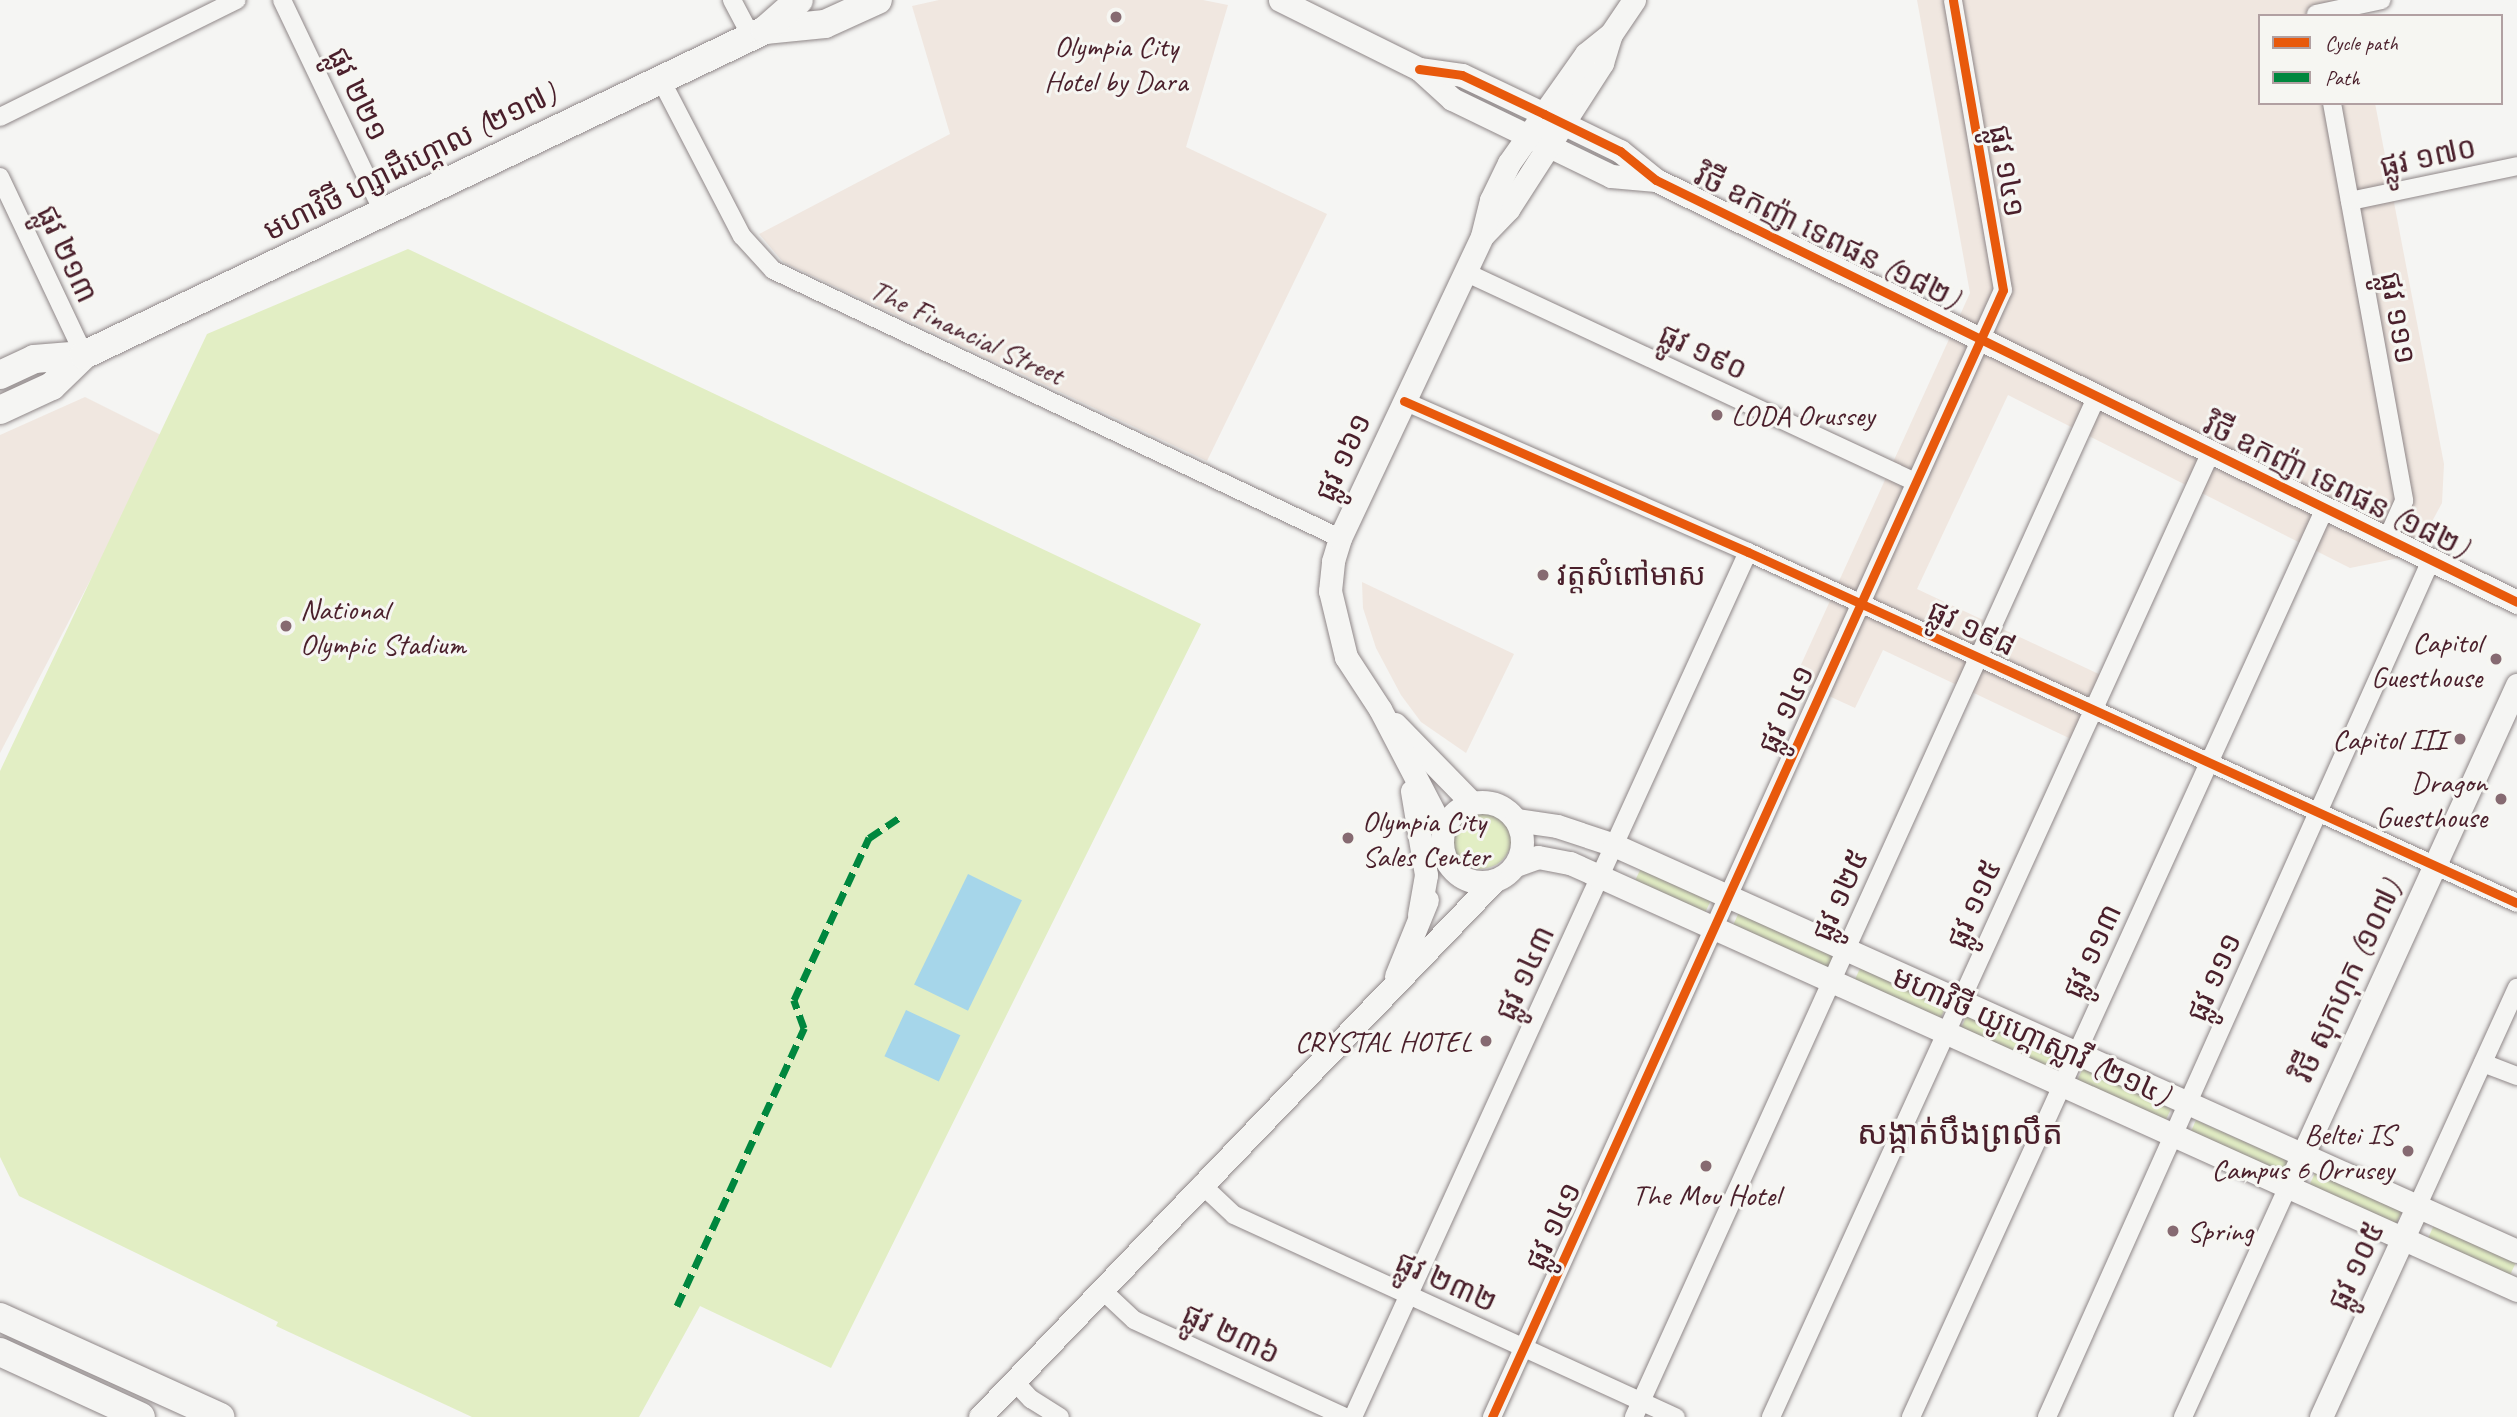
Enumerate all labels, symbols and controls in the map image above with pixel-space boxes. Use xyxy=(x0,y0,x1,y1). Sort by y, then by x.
marker: Olympia City Hotel by Dara xyxy=(1108,9,1124,25)
legend xyxy=(2258,14,2503,105)
place label: Olympia City Hotel by Dara xyxy=(1044,28,1188,98)
text: Cycle path xyxy=(2325,30,2398,56)
street label: ផ្លូវ ២២១ xyxy=(320,41,396,147)
text: Path xyxy=(2325,65,2360,91)
street label: មហាវិថី ហ្សាដឹហ្គោល (២១៧) xyxy=(258,75,562,249)
street label: ផ្លូវ ១៤១ xyxy=(1981,122,2033,220)
street label: ផ្លូវ ១៧០ xyxy=(2377,129,2479,185)
street label: វិថី ឧកញ៉ា ទេពផន (១៨២) xyxy=(1689,157,1965,317)
street label: ផ្លូវ ២១៣ xyxy=(29,199,105,309)
street label: ផ្លូវ ១១១ xyxy=(2372,269,2424,367)
street label: The Financial Street xyxy=(864,271,1070,393)
street label: ផ្លូវ ១៩០ xyxy=(1653,316,1753,388)
place label: LODA Orussey xyxy=(1731,397,1874,433)
street label: វិថី ឧកញ៉ា ទេពផន (១៨២) xyxy=(2198,406,2474,566)
street label: ផ្លូវ ១៦១ xyxy=(1307,407,1379,507)
marker: LODA Orussey xyxy=(1709,407,1725,423)
place label: វត្តសំពៅមាស xyxy=(1557,557,1706,593)
marker: វត្តសំពៅមាស xyxy=(1535,567,1551,583)
place label: National Olympic Stadium xyxy=(300,591,466,662)
street label: ផ្លូវ ១៩៨ xyxy=(1922,592,2022,664)
marker: National Olympic Stadium xyxy=(278,618,294,634)
place label: Capitol Guesthouse xyxy=(2371,624,2482,694)
marker: Capitol Guesthouse xyxy=(2488,651,2504,667)
street label: ផ្លូវ ១៤១ xyxy=(1750,659,1822,759)
place label: Capitol III xyxy=(2332,721,2446,757)
marker: Capitol III xyxy=(2452,731,2468,747)
place label: Dragon Guesthouse xyxy=(2376,764,2487,834)
marker: Dragon Guesthouse xyxy=(2493,791,2509,807)
place label: Olympia City Sales Center xyxy=(1362,803,1490,874)
marker: Olympia City Sales Center xyxy=(1340,830,1356,846)
street label: ផ្លូវ ១២៥ xyxy=(1804,843,1876,947)
street label: ផ្លូវ ១១៥ xyxy=(1939,854,2009,954)
street label: វិថី សុកហុក (១០៧) xyxy=(2285,874,2409,1088)
street label: ផ្លូវ ១១៣ xyxy=(2055,898,2129,1004)
street label: ផ្លូវ ១៤៣ xyxy=(1488,920,1562,1026)
street label: ផ្លូវ ១១១ xyxy=(2179,927,2249,1027)
street label: មហាវិថី យូហ្គោស្លាវី (២១៤) xyxy=(1887,959,2175,1113)
place label: CRYSTAL HOTEL xyxy=(1295,1023,1472,1059)
marker: CRYSTAL HOTEL xyxy=(1478,1033,1494,1049)
district label: សង្កាត់បឹងព្រលឹត xyxy=(1857,1114,2063,1154)
place label: Beltei IS Campus 6 Orrusey xyxy=(2211,1116,2394,1186)
marker: Beltei IS Campus 6 Orrusey xyxy=(2400,1143,2416,1159)
marker: The Mou Hotel xyxy=(1698,1158,1714,1174)
street label: ផ្លូវ ១៤១ xyxy=(1517,1176,1589,1276)
place label: The Mou Hotel xyxy=(1632,1177,1780,1213)
place label: Spring xyxy=(2187,1213,2253,1249)
street label: ផ្លូវ ១០៥ xyxy=(2320,1216,2392,1316)
marker: Spring xyxy=(2165,1223,2181,1239)
street label: ផ្លូវ ២៣២ xyxy=(1390,1244,1502,1320)
street label: ផ្លូវ ២៣៦ xyxy=(1176,1296,1286,1372)

